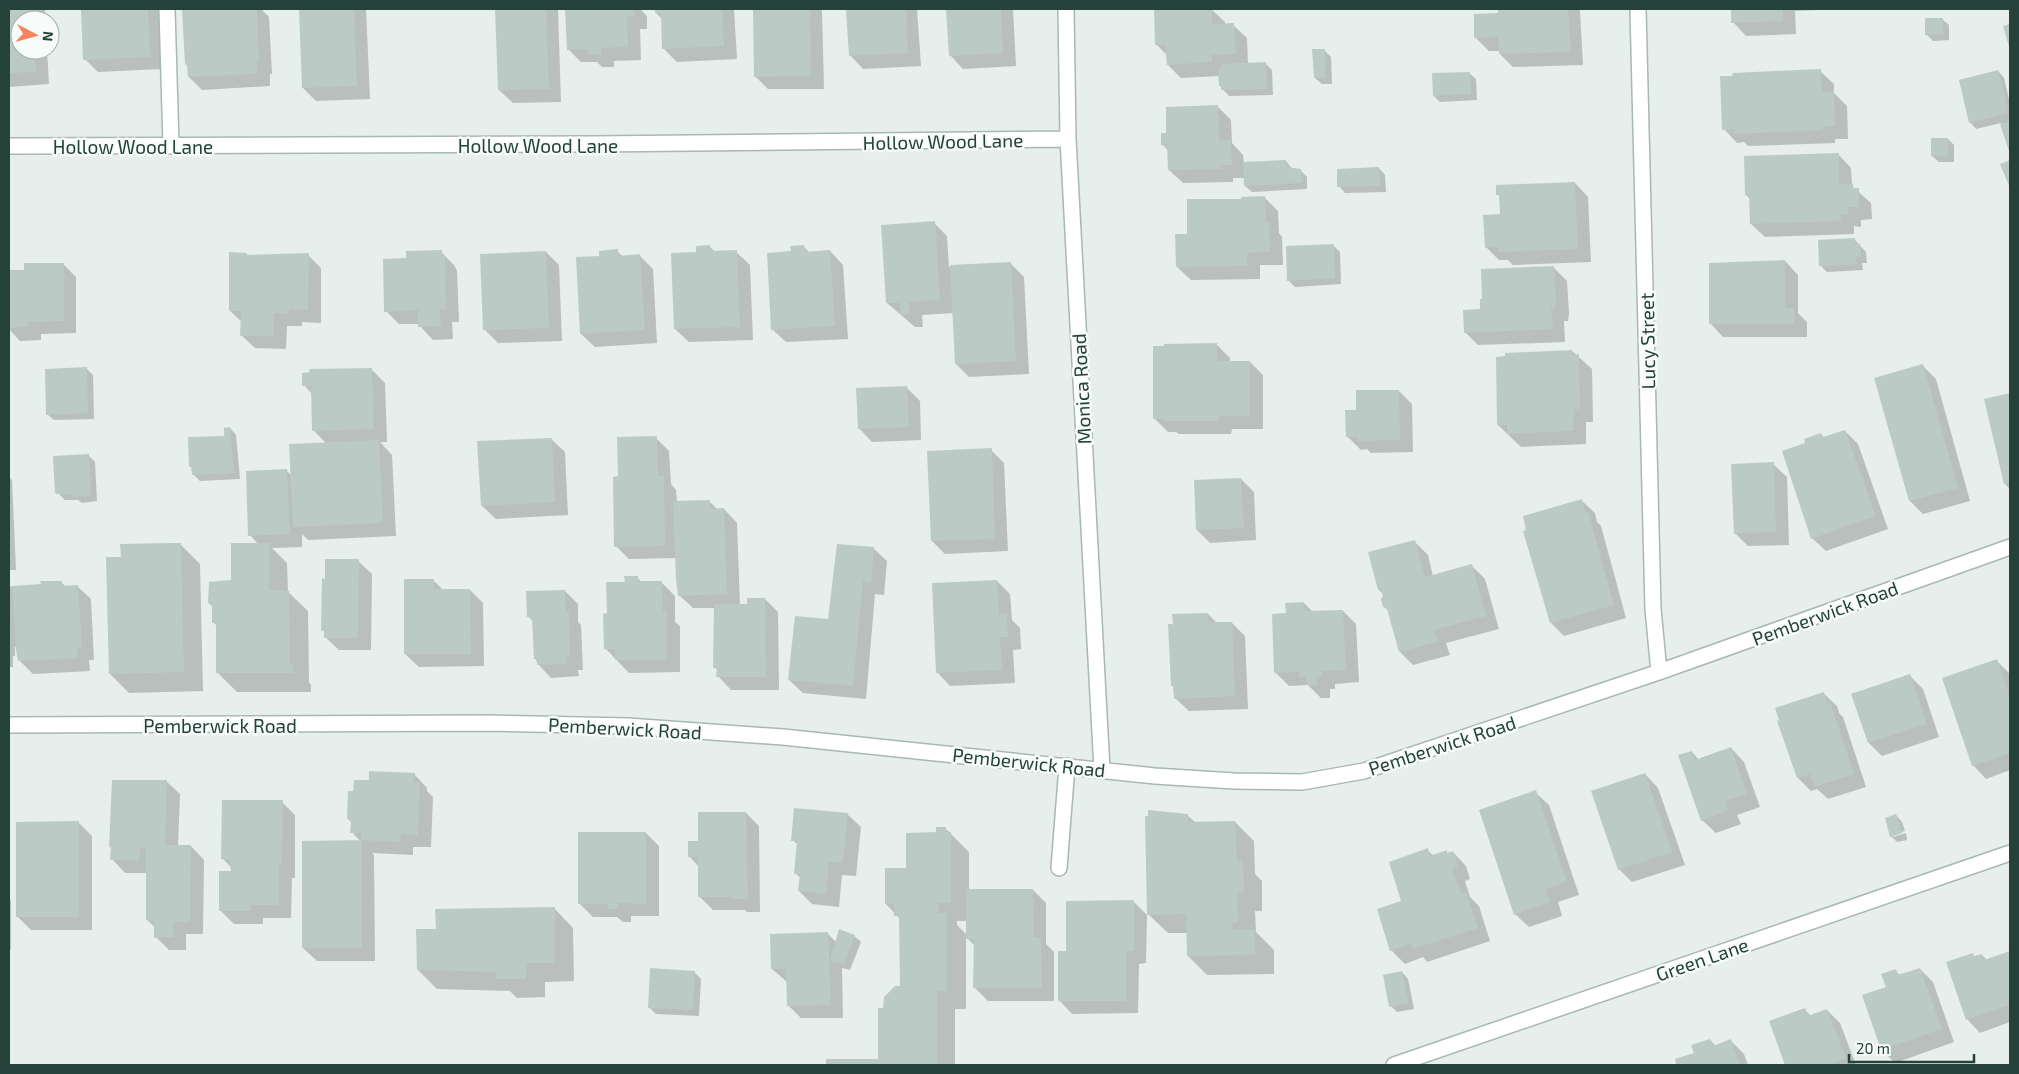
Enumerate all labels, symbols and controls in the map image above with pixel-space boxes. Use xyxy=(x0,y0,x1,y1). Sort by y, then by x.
north arrow xyxy=(10,10,60,60)
text: N xyxy=(39,30,57,42)
street label: Hollow Wood Lane xyxy=(863,128,1023,154)
street label: Hollow Wood Lane xyxy=(458,134,618,157)
street label: Hollow Wood Lane xyxy=(53,135,213,158)
street label: Lucy Street xyxy=(1635,293,1659,389)
street label: Monica Road xyxy=(1067,333,1095,445)
street label: Pemberwick Road xyxy=(1749,576,1901,650)
street label: Pemberwick Road xyxy=(1365,710,1519,780)
street label: Pemberwick Road xyxy=(548,712,702,744)
street label: Pemberwick Road xyxy=(143,714,297,737)
street label: Pemberwick Road xyxy=(951,743,1107,781)
street label: Green Lane xyxy=(1653,932,1751,986)
scale bar xyxy=(1849,1032,1974,1064)
text: 20 m xyxy=(1856,1039,1890,1057)

